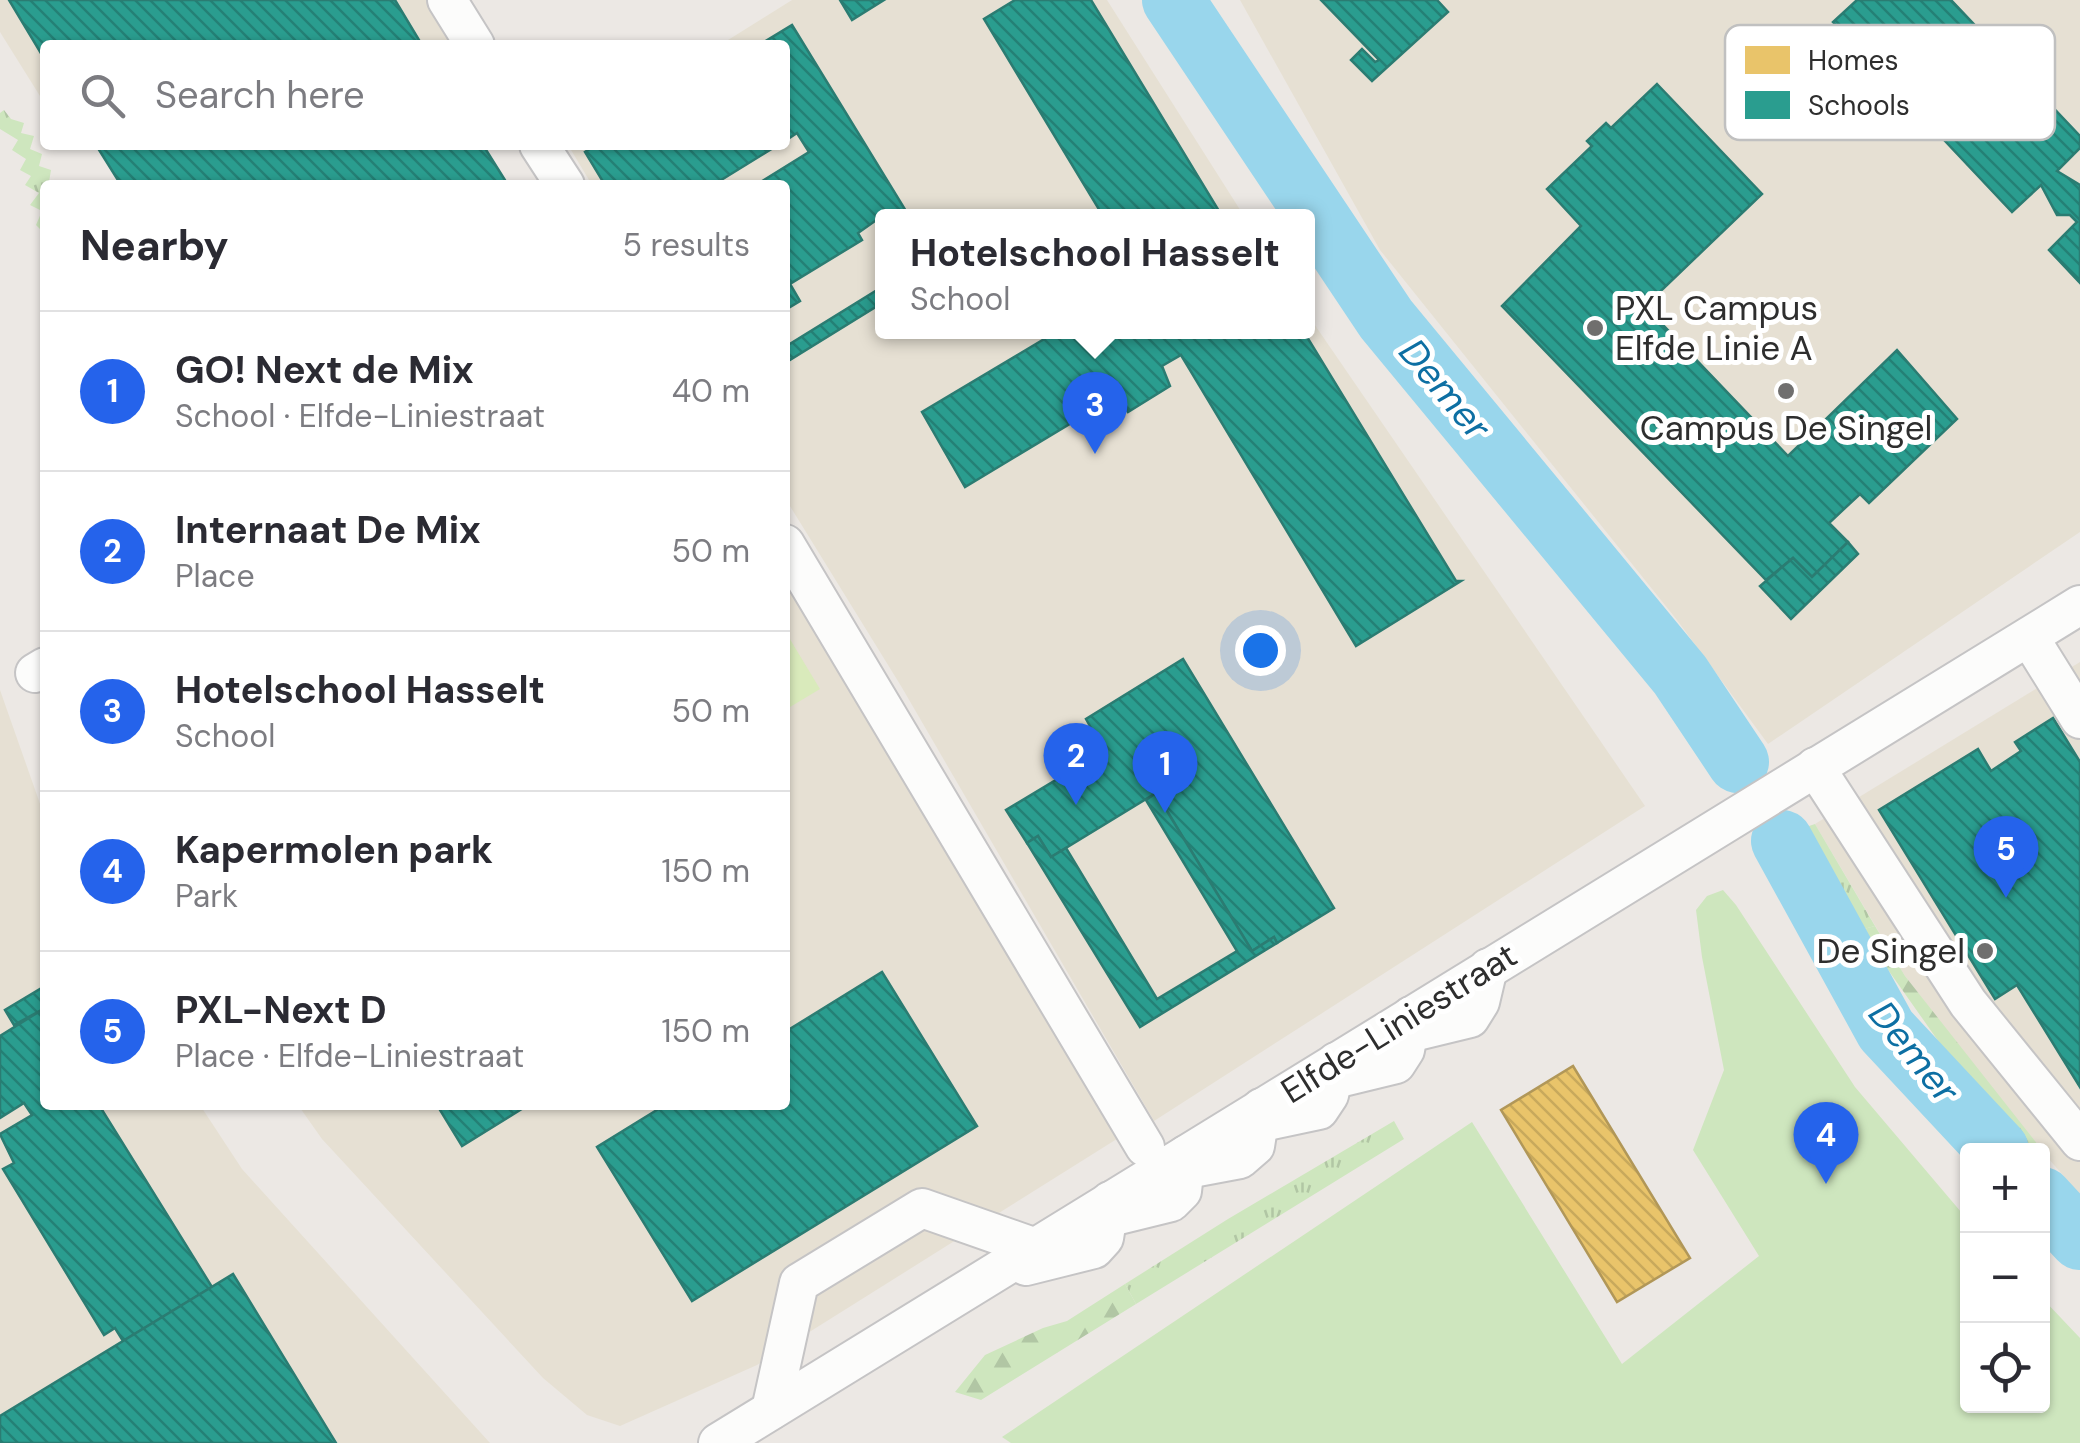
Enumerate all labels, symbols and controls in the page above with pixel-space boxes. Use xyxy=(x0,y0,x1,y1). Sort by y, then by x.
legend xyxy=(1725,25,2055,140)
search box xyxy=(40,40,790,150)
text: Homes xyxy=(1808,42,1899,79)
icon: search xyxy=(75,68,130,123)
text: Search here xyxy=(155,70,365,120)
text: Schools xyxy=(1808,87,1910,124)
popup xyxy=(875,209,1315,339)
text: Nearby xyxy=(80,218,229,273)
text: 5 results xyxy=(622,224,750,266)
text: Hotelschool Hasselt xyxy=(910,228,1280,278)
text: School xyxy=(910,278,1010,320)
place label: PXL Campus Elfde Linie A xyxy=(1615,285,1818,371)
marker: PXL Campus Elfde Linie A xyxy=(1584,317,1606,339)
water label: Demer xyxy=(1388,328,1502,451)
text: GO! Next de Mix xyxy=(175,345,474,395)
text: 1 xyxy=(107,370,118,412)
text: 40 m xyxy=(672,370,750,412)
pin: 3 xyxy=(1062,372,1128,454)
marker: Campus De Singel xyxy=(1775,380,1797,402)
text: School · Elfde-Liniestraat xyxy=(175,395,545,437)
place label: Campus De Singel xyxy=(1640,405,1932,451)
text: Internaat De Mix xyxy=(175,505,481,555)
text: 2 xyxy=(103,530,122,572)
text: 50 m xyxy=(672,530,750,572)
text: Place xyxy=(175,555,255,597)
your location xyxy=(1235,625,1286,676)
text: Hotelschool Hasselt xyxy=(175,665,545,715)
text: 3 xyxy=(103,690,122,732)
text: 50 m xyxy=(672,690,750,732)
text: School xyxy=(175,715,275,757)
pin: 2 xyxy=(1044,722,1108,805)
pin: 1 xyxy=(1132,730,1198,813)
pin: 5 xyxy=(1974,816,2038,898)
text: Kapermolen park xyxy=(175,825,493,875)
text: 4 xyxy=(102,850,123,892)
text: 150 m xyxy=(662,850,750,892)
text: Park xyxy=(175,875,238,917)
place label: De Singel xyxy=(1816,928,1965,974)
street label: Elfde-Liniestraat xyxy=(1273,932,1525,1114)
marker: De Singel xyxy=(1974,940,1996,962)
text: PXL-Next D xyxy=(175,985,387,1035)
water label: Demer xyxy=(1858,991,1971,1114)
text: 5 xyxy=(103,1010,122,1052)
text: 150 m xyxy=(662,1010,750,1052)
text: Place · Elfde-Liniestraat xyxy=(175,1035,524,1077)
pin: 4 xyxy=(1794,1102,1858,1184)
map controls xyxy=(1960,1143,2050,1413)
button: + xyxy=(1960,1143,2050,1233)
button: − xyxy=(1960,1233,2050,1323)
button: locate xyxy=(1960,1323,2050,1413)

